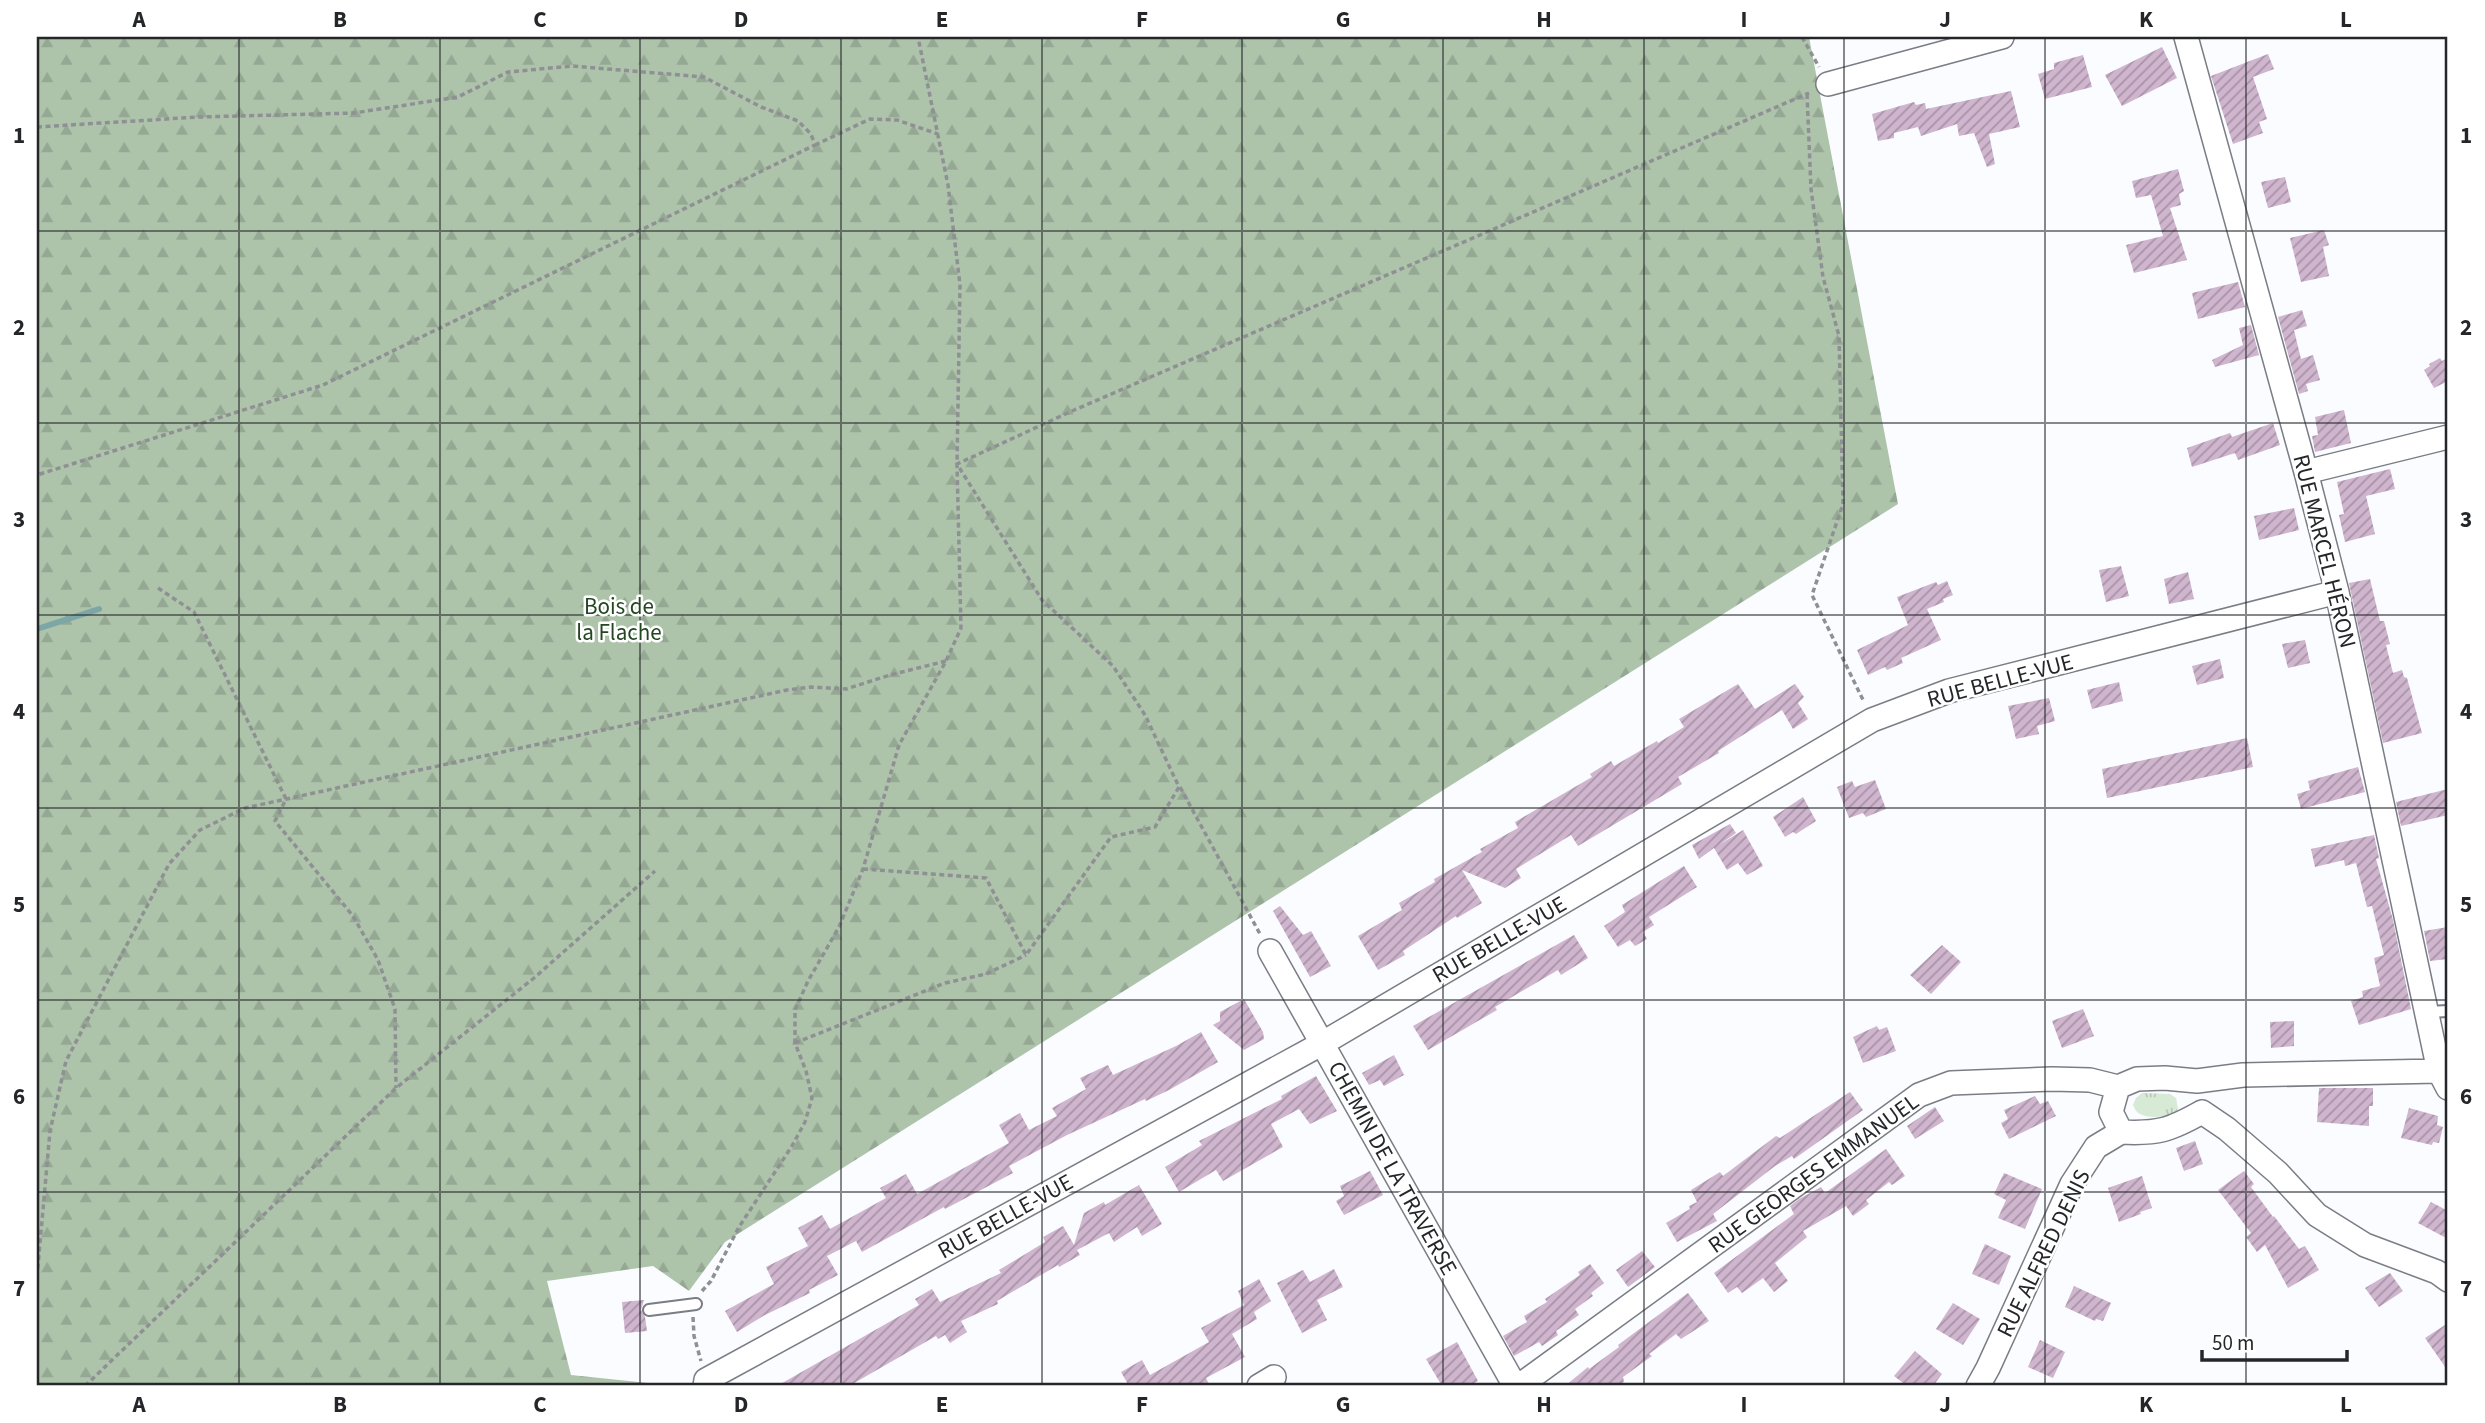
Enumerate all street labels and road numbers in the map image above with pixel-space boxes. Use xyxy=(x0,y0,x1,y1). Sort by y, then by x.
street label: RUE MARCEL HÉRON xyxy=(2285,451,2365,651)
street label: RUE BELLE-VUE xyxy=(1923,645,2077,716)
street label: RUE BELLE-VUE xyxy=(1426,888,1572,991)
street label: CHEMIN DE LA TRAVERSE xyxy=(1320,1055,1465,1281)
street label: RUE GEORGES EMMANUEL xyxy=(1701,1086,1926,1261)
street label: RUE ALFRED DENIS xyxy=(1988,1164,2098,1343)
street label: RUE BELLE-VUE xyxy=(932,1166,1079,1267)

